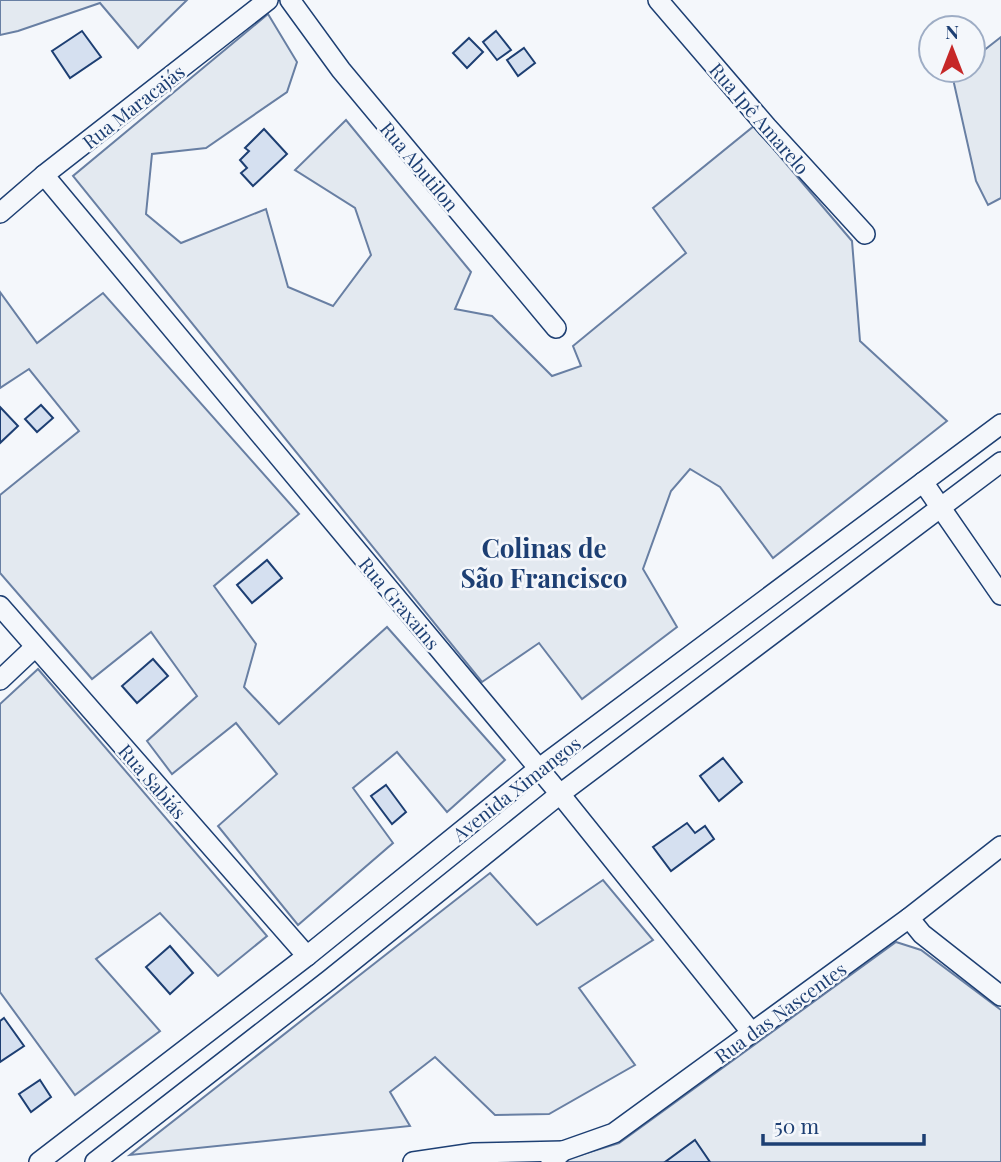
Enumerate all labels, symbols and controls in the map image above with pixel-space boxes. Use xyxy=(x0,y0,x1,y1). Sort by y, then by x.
north arrow xyxy=(917,14,987,84)
text: N xyxy=(945,18,959,44)
street label: Rua Ipê Amarelo xyxy=(704,57,816,179)
street label: Rua Maracajás xyxy=(77,58,189,154)
street label: Rua Abutilon xyxy=(375,116,466,217)
district label: Colinas de São Francisco xyxy=(460,530,628,595)
street label: Rua Graxains xyxy=(354,551,446,655)
street label: Avenida Ximangos xyxy=(446,730,586,847)
street label: Rua Sabiás xyxy=(113,738,193,824)
street label: Rua das Nascentes xyxy=(709,955,851,1069)
scale bar xyxy=(763,1102,924,1146)
text: 50 m xyxy=(774,1111,820,1139)

